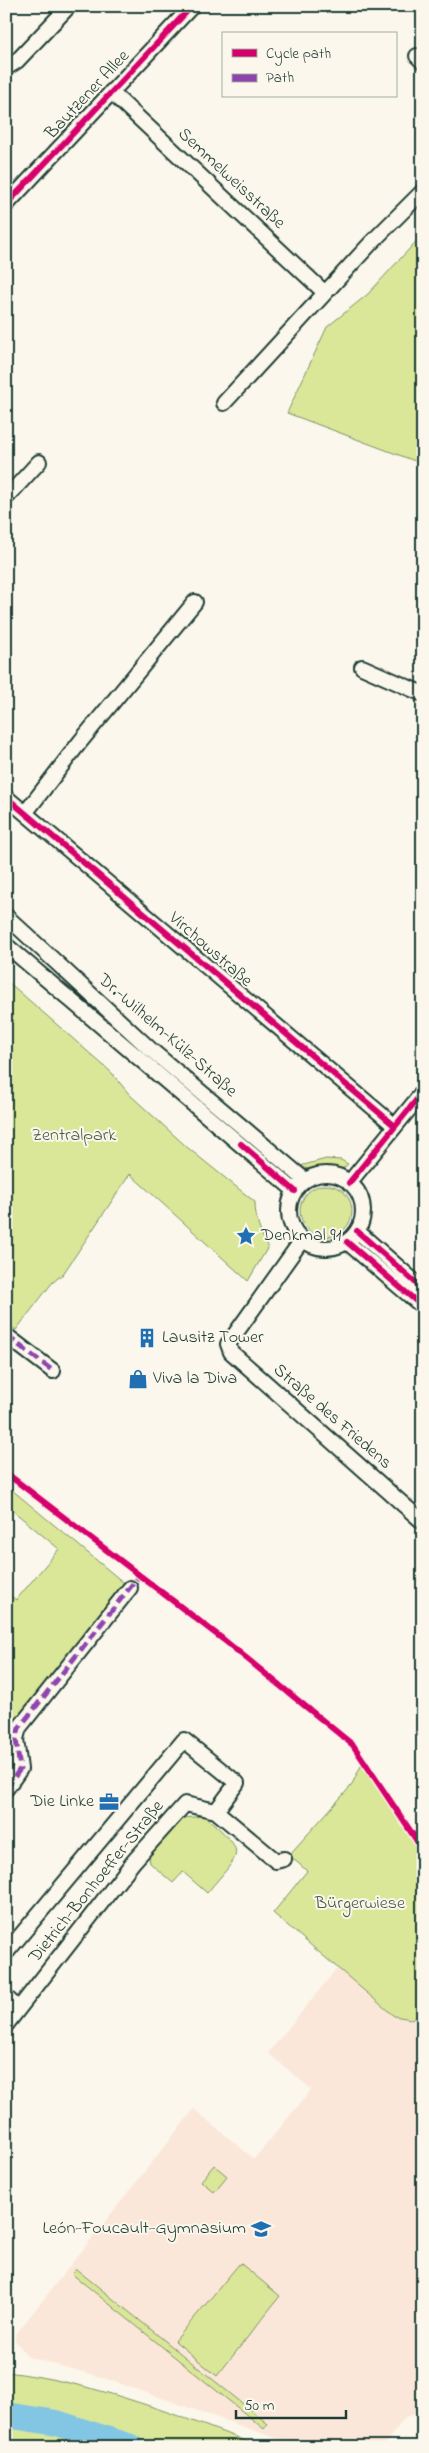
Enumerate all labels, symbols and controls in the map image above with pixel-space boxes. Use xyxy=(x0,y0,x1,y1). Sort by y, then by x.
legend xyxy=(222,32,396,98)
text: Cycle path xyxy=(266,43,331,66)
street label: Bautzener Allee xyxy=(39,44,137,146)
text: Path xyxy=(266,67,294,89)
street label: Semmelweisstraße xyxy=(171,122,291,237)
street label: Virchowstraße xyxy=(162,905,258,994)
street label: Dr.-Wilhelm-Külz-Straße xyxy=(91,967,243,1105)
park label: Zentralpark xyxy=(32,1123,116,1149)
place label: Denkmal 91 xyxy=(260,1223,342,1249)
place icon: Denkmal 91 xyxy=(235,1225,257,1247)
place label: Lausitz Tower xyxy=(162,1325,264,1351)
building icon: Lausitz Tower xyxy=(136,1327,158,1349)
street label: Straße des Friedens xyxy=(267,1358,397,1476)
place label: Viva la Diva xyxy=(152,1366,237,1392)
shop icon: Viva la Diva xyxy=(127,1368,149,1390)
place label: Die Linke xyxy=(29,1789,95,1815)
office icon: Die Linke xyxy=(98,1791,120,1813)
street label: Dietrich-Bonhoeffer-Straße xyxy=(22,1794,171,1970)
park label: Bürgerwiese xyxy=(314,1891,406,1918)
place label: León-Foucault-Gymnasium xyxy=(42,2216,246,2242)
school or university icon: León-Foucault-Gymnasium xyxy=(250,2218,272,2240)
scale bar xyxy=(236,2388,346,2420)
text: 50 m xyxy=(244,2395,275,2417)

